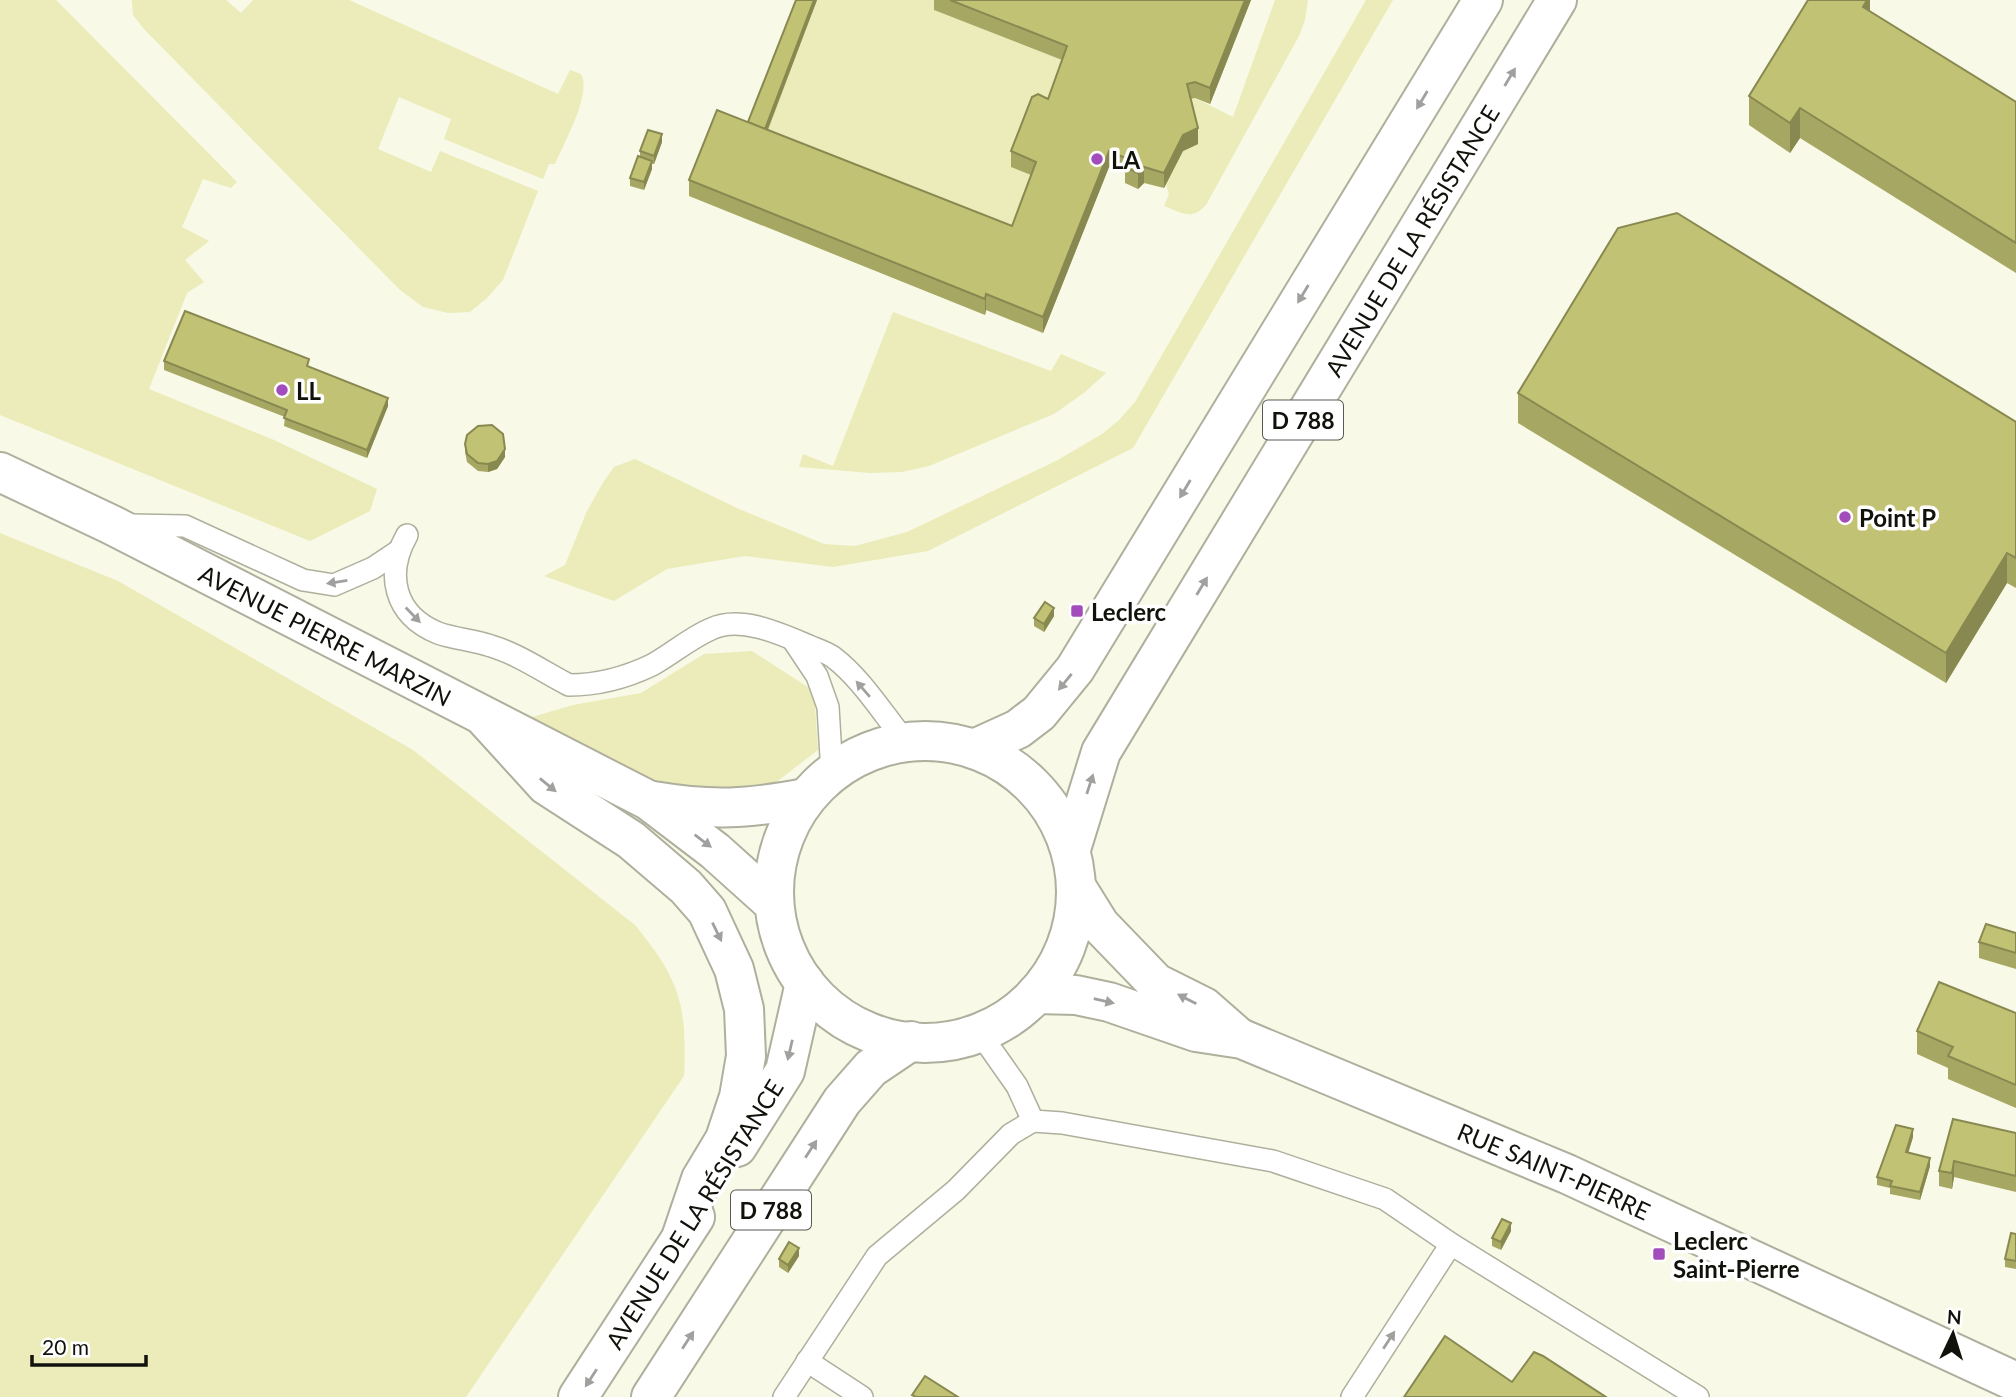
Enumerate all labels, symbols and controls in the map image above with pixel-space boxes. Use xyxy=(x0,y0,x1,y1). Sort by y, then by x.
one-way arrow xyxy=(1504,68,1516,87)
one-way arrow xyxy=(1415,91,1428,110)
street label: AVENUE DE LA RÉSISTANCE xyxy=(1318,99,1505,381)
place label: LA xyxy=(1111,145,1140,174)
marker: LA xyxy=(1089,151,1105,167)
one-way arrow xyxy=(1297,285,1310,304)
place label: LL xyxy=(296,376,321,405)
marker: LL xyxy=(274,382,290,398)
road number: D 788 xyxy=(1263,400,1343,440)
one-way arrow xyxy=(1179,479,1191,498)
place label: Point P xyxy=(1859,503,1936,532)
marker: Point P xyxy=(1837,509,1853,525)
street label: AVENUE PIERRE MARZIN xyxy=(195,558,457,711)
one-way arrow xyxy=(325,576,347,587)
one-way arrow xyxy=(1195,577,1208,596)
place label: Leclerc xyxy=(1091,597,1167,626)
marker: Leclerc xyxy=(1069,603,1085,619)
one-way arrow xyxy=(405,606,421,623)
one-way arrow xyxy=(1058,673,1073,690)
one-way arrow xyxy=(856,680,871,697)
one-way arrow xyxy=(1085,773,1096,794)
one-way arrow xyxy=(539,777,557,792)
one-way arrow xyxy=(693,834,712,848)
one-way arrow xyxy=(712,922,723,942)
one-way arrow xyxy=(1177,993,1197,1004)
one-way arrow xyxy=(1093,996,1115,1007)
one-way arrow xyxy=(784,1039,795,1061)
street label: AVENUE DE LA RÉSISTANCE xyxy=(599,1074,789,1354)
street label: RUE SAINT-PIERRE xyxy=(1453,1116,1655,1225)
one-way arrow xyxy=(805,1139,818,1158)
road number: D 788 xyxy=(731,1190,811,1230)
place label: Leclerc Saint-Pierre xyxy=(1673,1226,1800,1283)
marker: Leclerc Saint-Pierre xyxy=(1651,1246,1667,1262)
north arrow xyxy=(1918,1299,1988,1369)
text: N xyxy=(1946,1305,1962,1329)
scale bar xyxy=(32,1324,145,1368)
one-way arrow xyxy=(681,1330,694,1349)
one-way arrow xyxy=(1382,1331,1396,1349)
text: 20 m xyxy=(42,1334,89,1359)
one-way arrow xyxy=(584,1368,597,1387)

